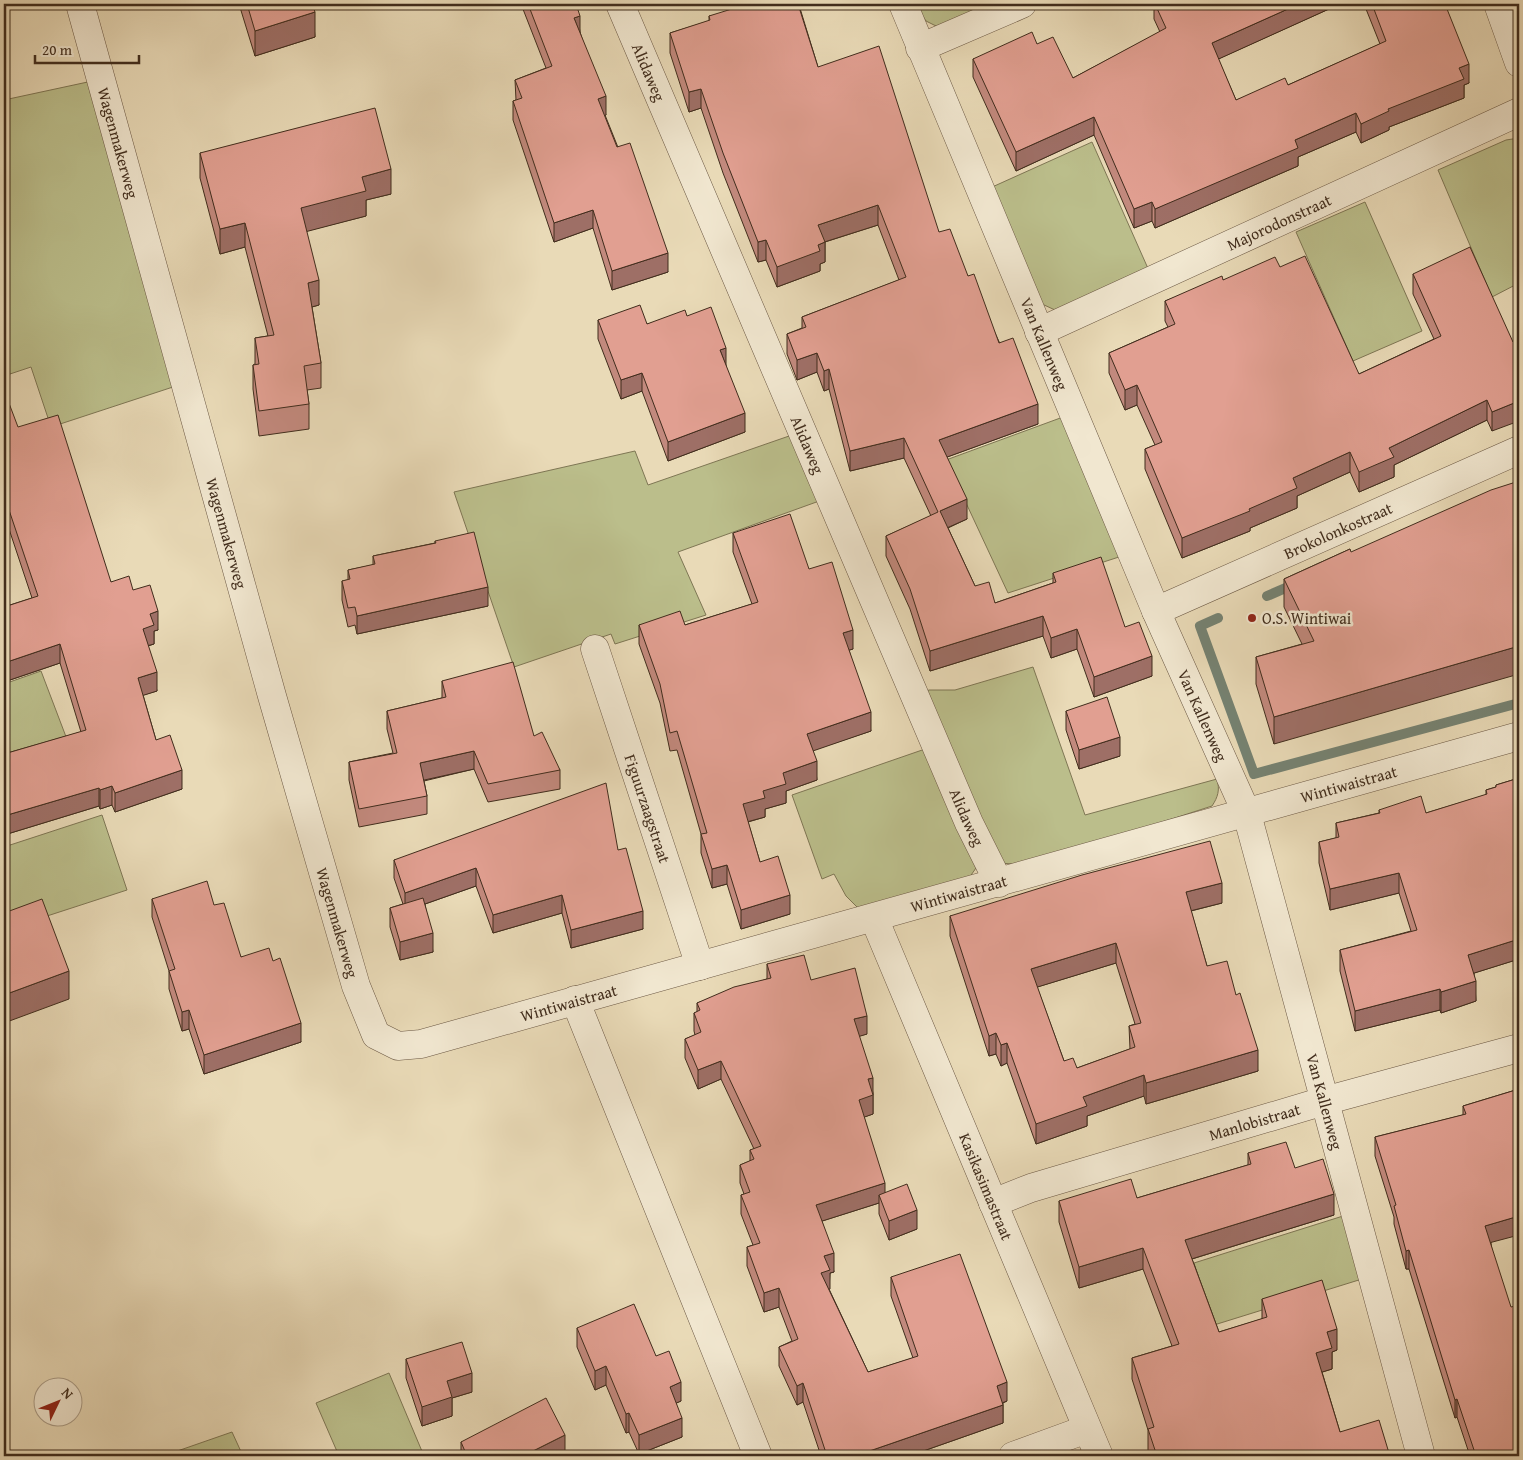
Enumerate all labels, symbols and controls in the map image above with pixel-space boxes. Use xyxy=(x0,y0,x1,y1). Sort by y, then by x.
scale bar xyxy=(35,32,139,64)
text: 20 m xyxy=(42,39,73,60)
street label: Alidaweg xyxy=(626,39,672,105)
street label: Wagenmakerweg xyxy=(92,85,145,201)
street label: Majorodonstraat xyxy=(1223,187,1335,256)
street label: Van Kallenweg xyxy=(1015,294,1075,394)
street label: Alidaweg xyxy=(785,412,831,478)
street label: Wagenmakerweg xyxy=(200,475,254,591)
street label: Brokolonkostraat xyxy=(1280,496,1396,565)
place label: O.S. Wintiwai xyxy=(1262,606,1352,630)
marker: O.S. Wintiwai xyxy=(1246,612,1258,624)
street label: Van Kallenweg xyxy=(1172,665,1234,765)
street label: Figuurzaagstraat xyxy=(619,751,677,866)
street label: Wintiwaistraat xyxy=(1297,759,1400,809)
street label: Alidaweg xyxy=(944,784,991,850)
street label: Wagenmakerweg xyxy=(310,864,365,981)
street label: Wintiwaistraat xyxy=(907,868,1010,918)
street label: Wintiwaistraat xyxy=(517,977,620,1028)
street label: Van Kallenweg xyxy=(1300,1051,1349,1152)
street label: Manlobistraat xyxy=(1206,1097,1303,1147)
street label: Kasikasimastraat xyxy=(953,1129,1020,1244)
north arrow xyxy=(32,1378,82,1428)
text: N xyxy=(57,1383,78,1404)

